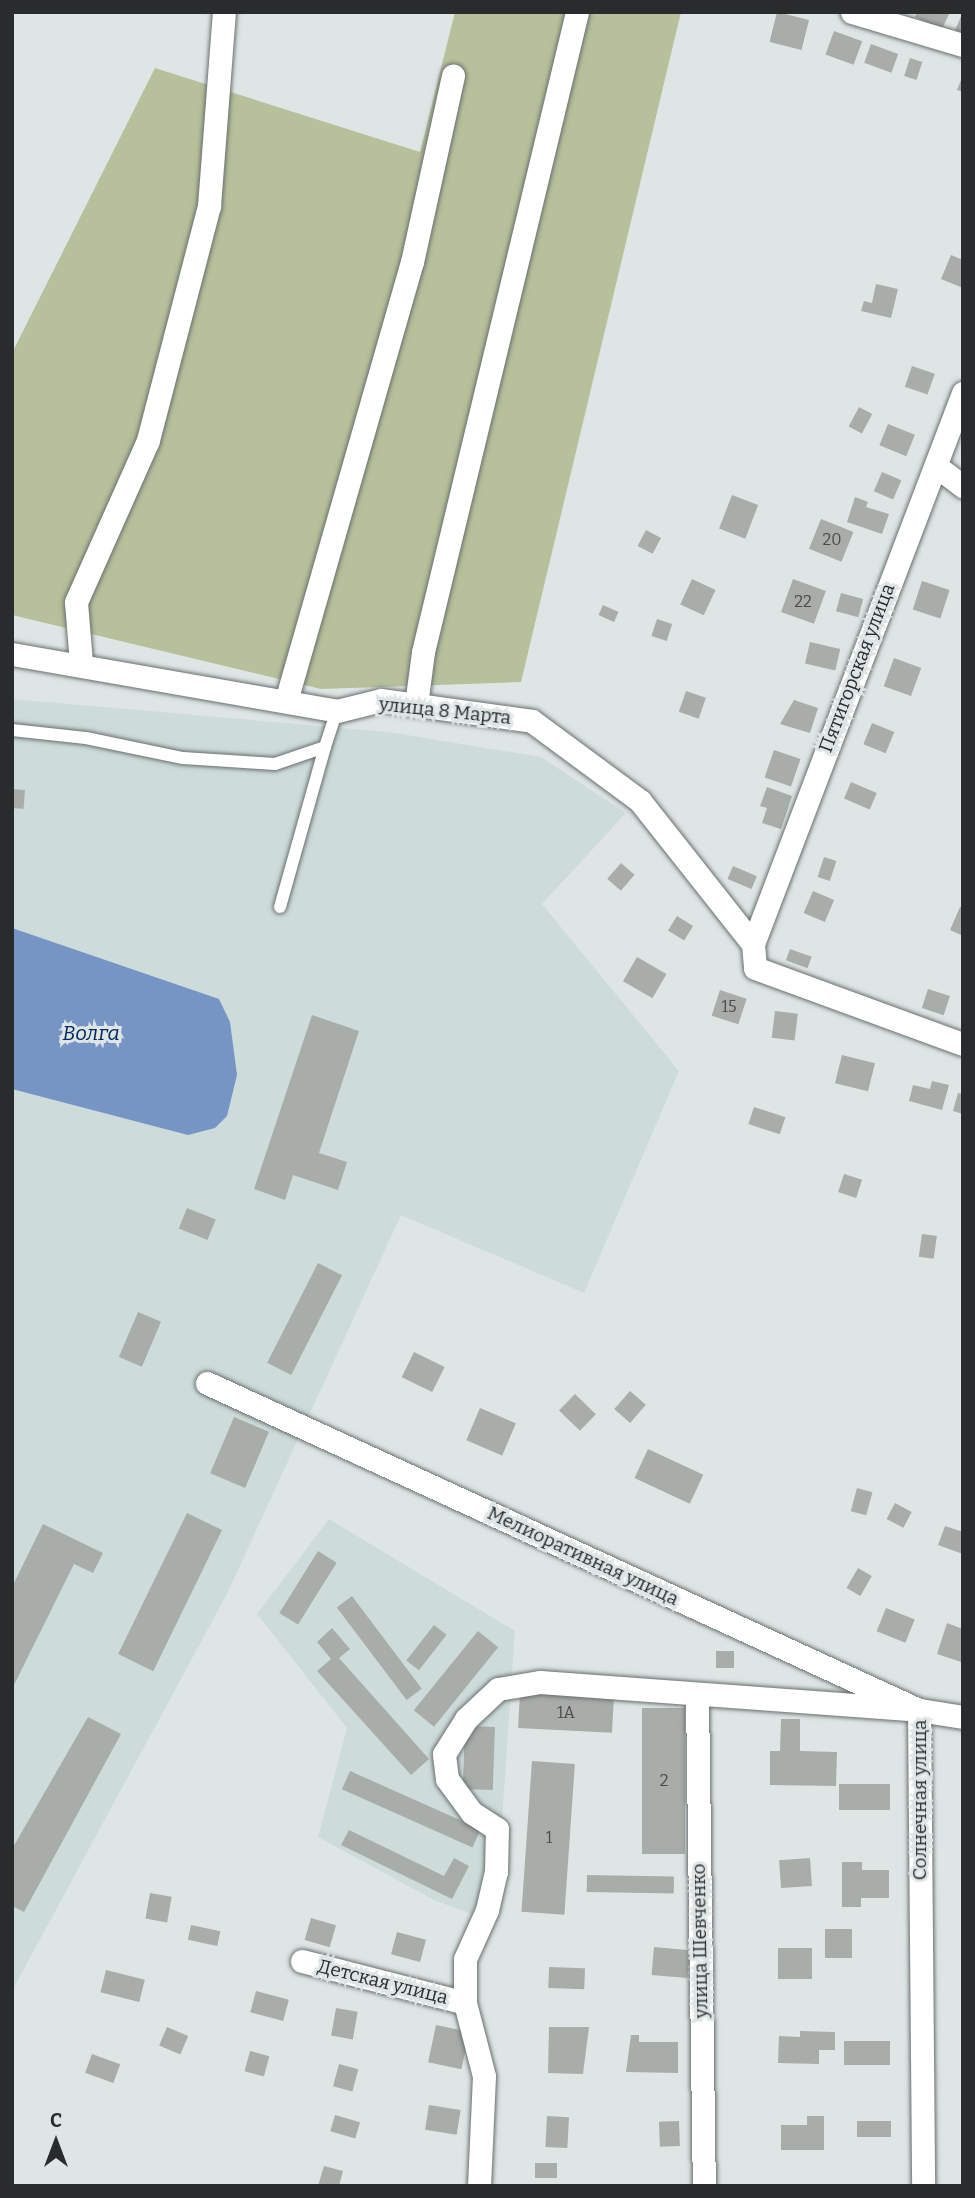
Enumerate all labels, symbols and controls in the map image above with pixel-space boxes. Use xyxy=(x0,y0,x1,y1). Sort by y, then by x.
house number: 20 xyxy=(823,530,841,550)
street label: Пятигорская улица xyxy=(814,580,900,756)
house number: 22 xyxy=(794,592,812,612)
street label: улица 8 Марта xyxy=(378,693,512,729)
house number: 15 xyxy=(721,997,737,1017)
water label: Волга xyxy=(62,1020,120,1046)
street label: Мелиоративная улица xyxy=(484,1502,682,1610)
house number: 1А xyxy=(557,1703,575,1723)
street label: Солнечная улица xyxy=(909,1720,931,1880)
house number: 2 xyxy=(660,1771,668,1791)
house number: 1 xyxy=(546,1828,552,1848)
street label: улица Шевченко xyxy=(687,1863,713,2019)
street label: Детская улица xyxy=(316,1955,450,2009)
north arrow xyxy=(21,2107,91,2177)
text: С xyxy=(50,2109,62,2132)

